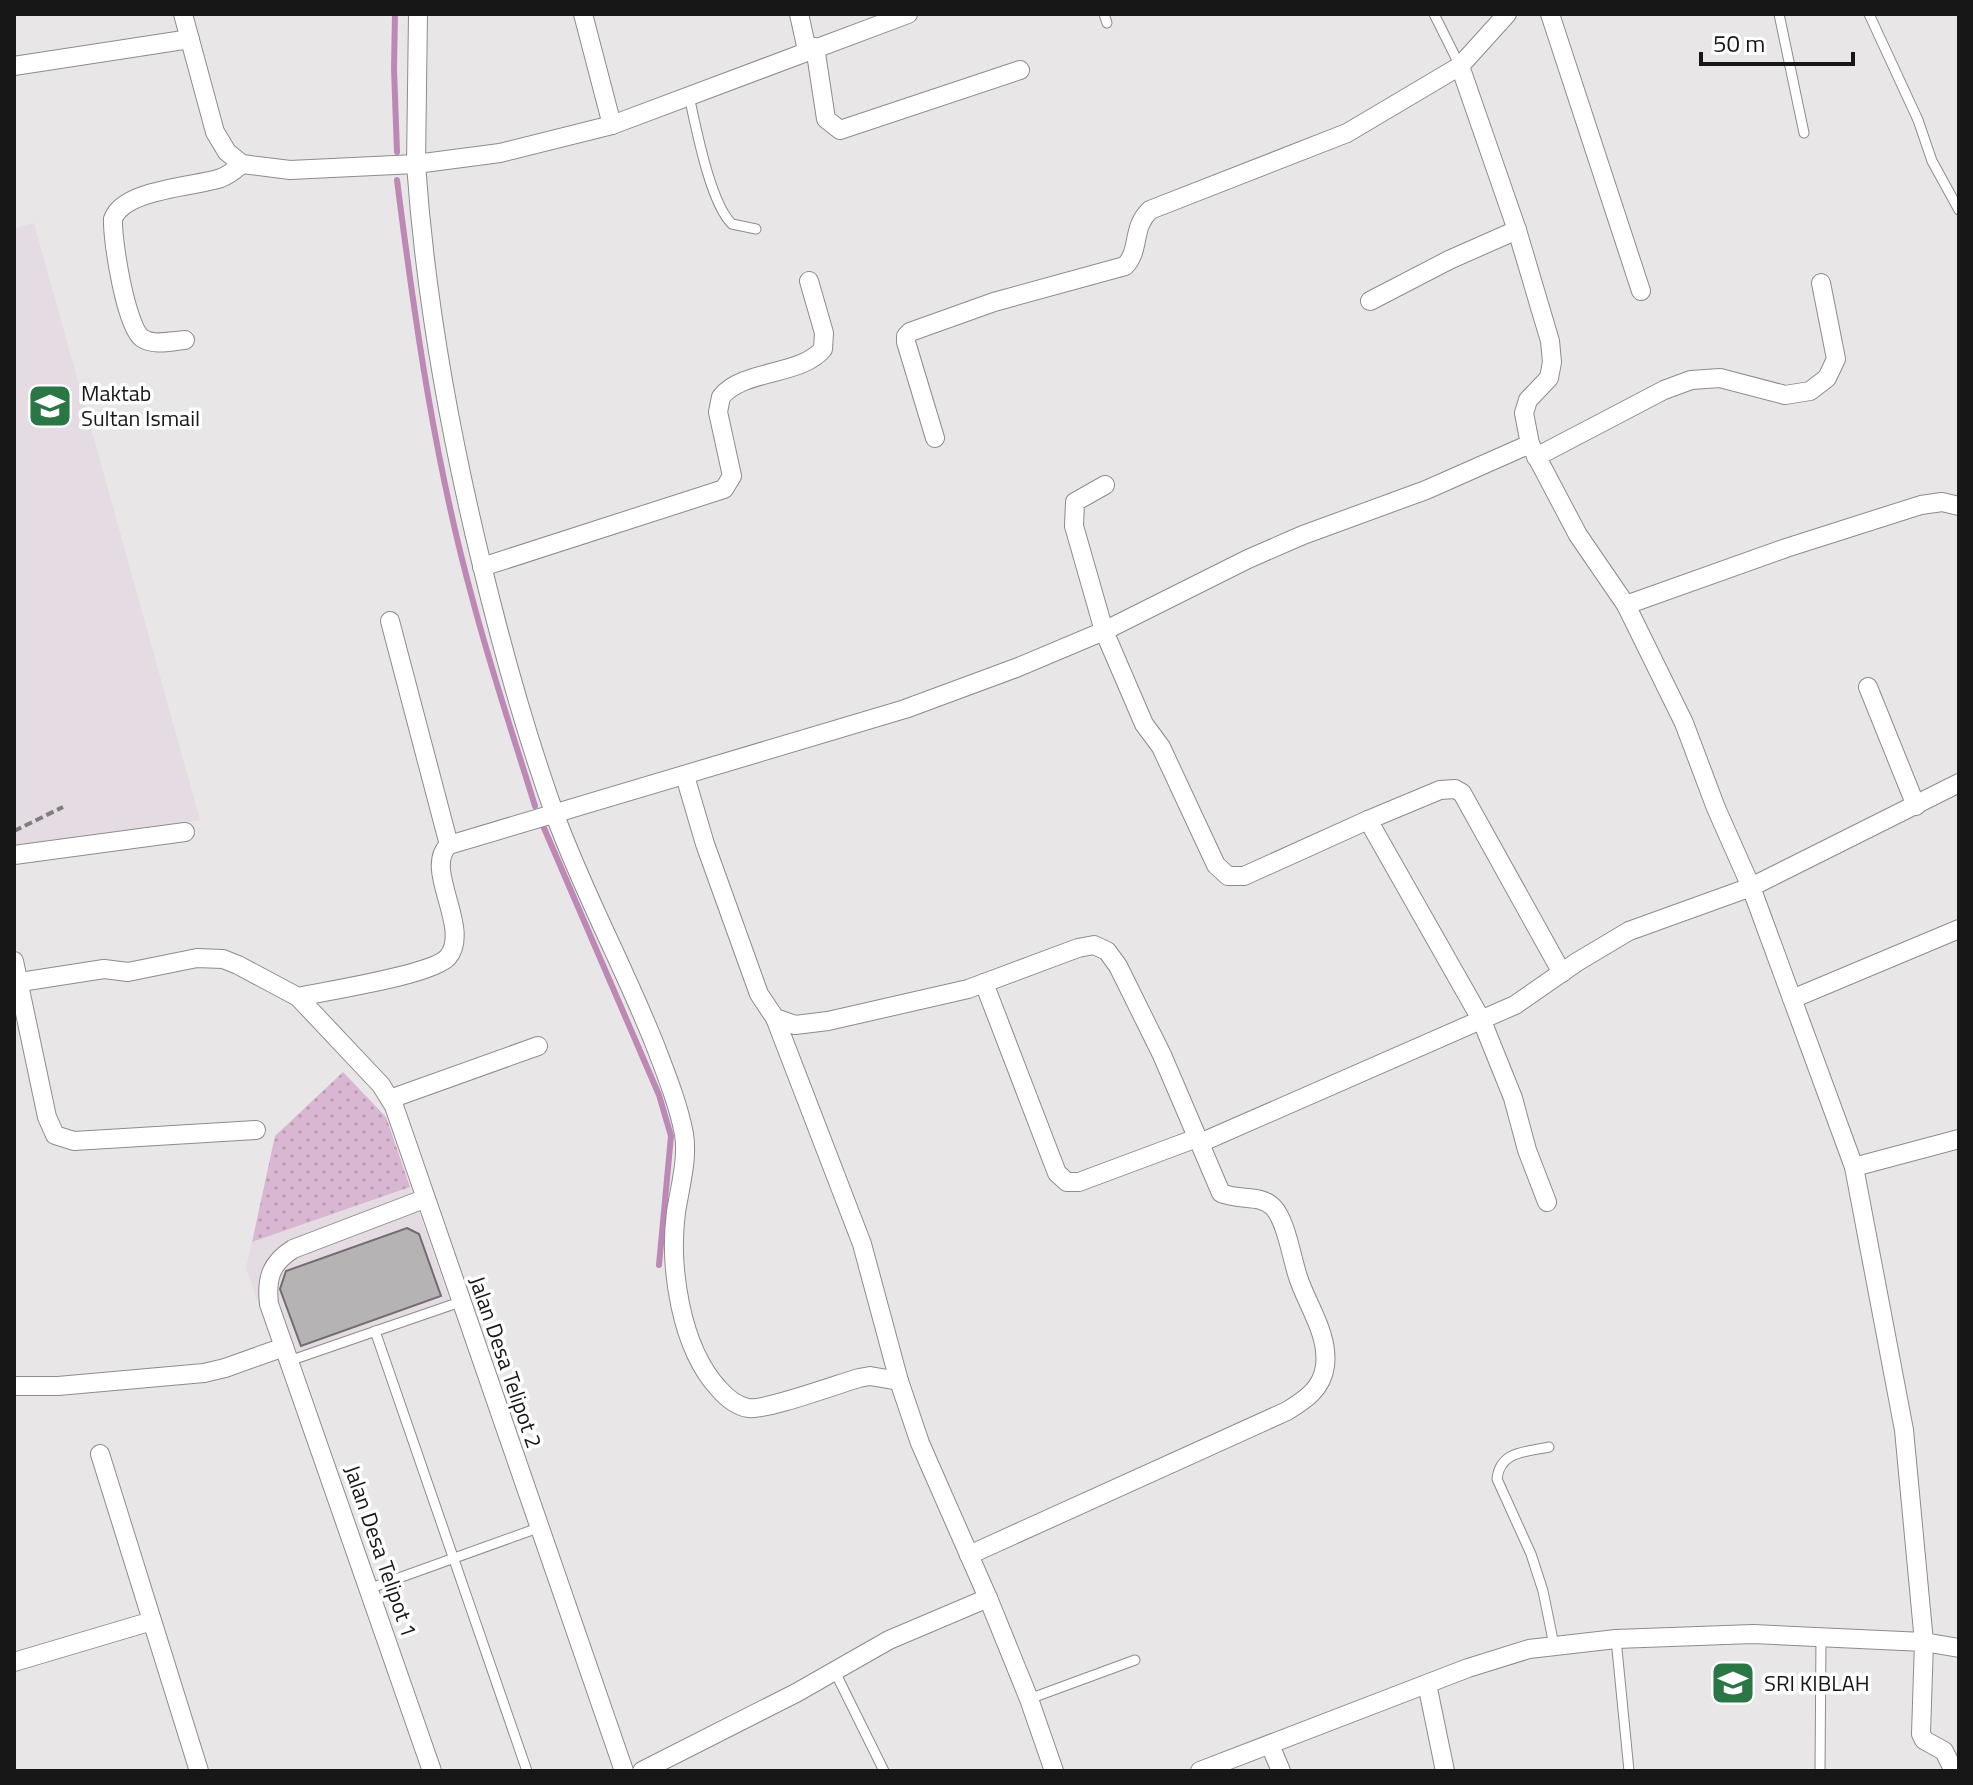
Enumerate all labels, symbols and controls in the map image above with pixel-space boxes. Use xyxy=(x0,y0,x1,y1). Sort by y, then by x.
scale bar xyxy=(1701,16,1853,66)
text: 50 m xyxy=(1713,25,1765,61)
place label: Maktab Sultan Ismail xyxy=(81,376,200,435)
school or university icon: Maktab Sultan Ismail xyxy=(26,382,74,430)
street label: Jalan Desa Telipot 2 xyxy=(461,1271,551,1453)
street label: Jalan Desa Telipot 1 xyxy=(336,1460,426,1642)
school or university icon: SRI KIBLAH xyxy=(1709,1659,1757,1707)
place label: SRI KIBLAH xyxy=(1764,1666,1870,1700)

